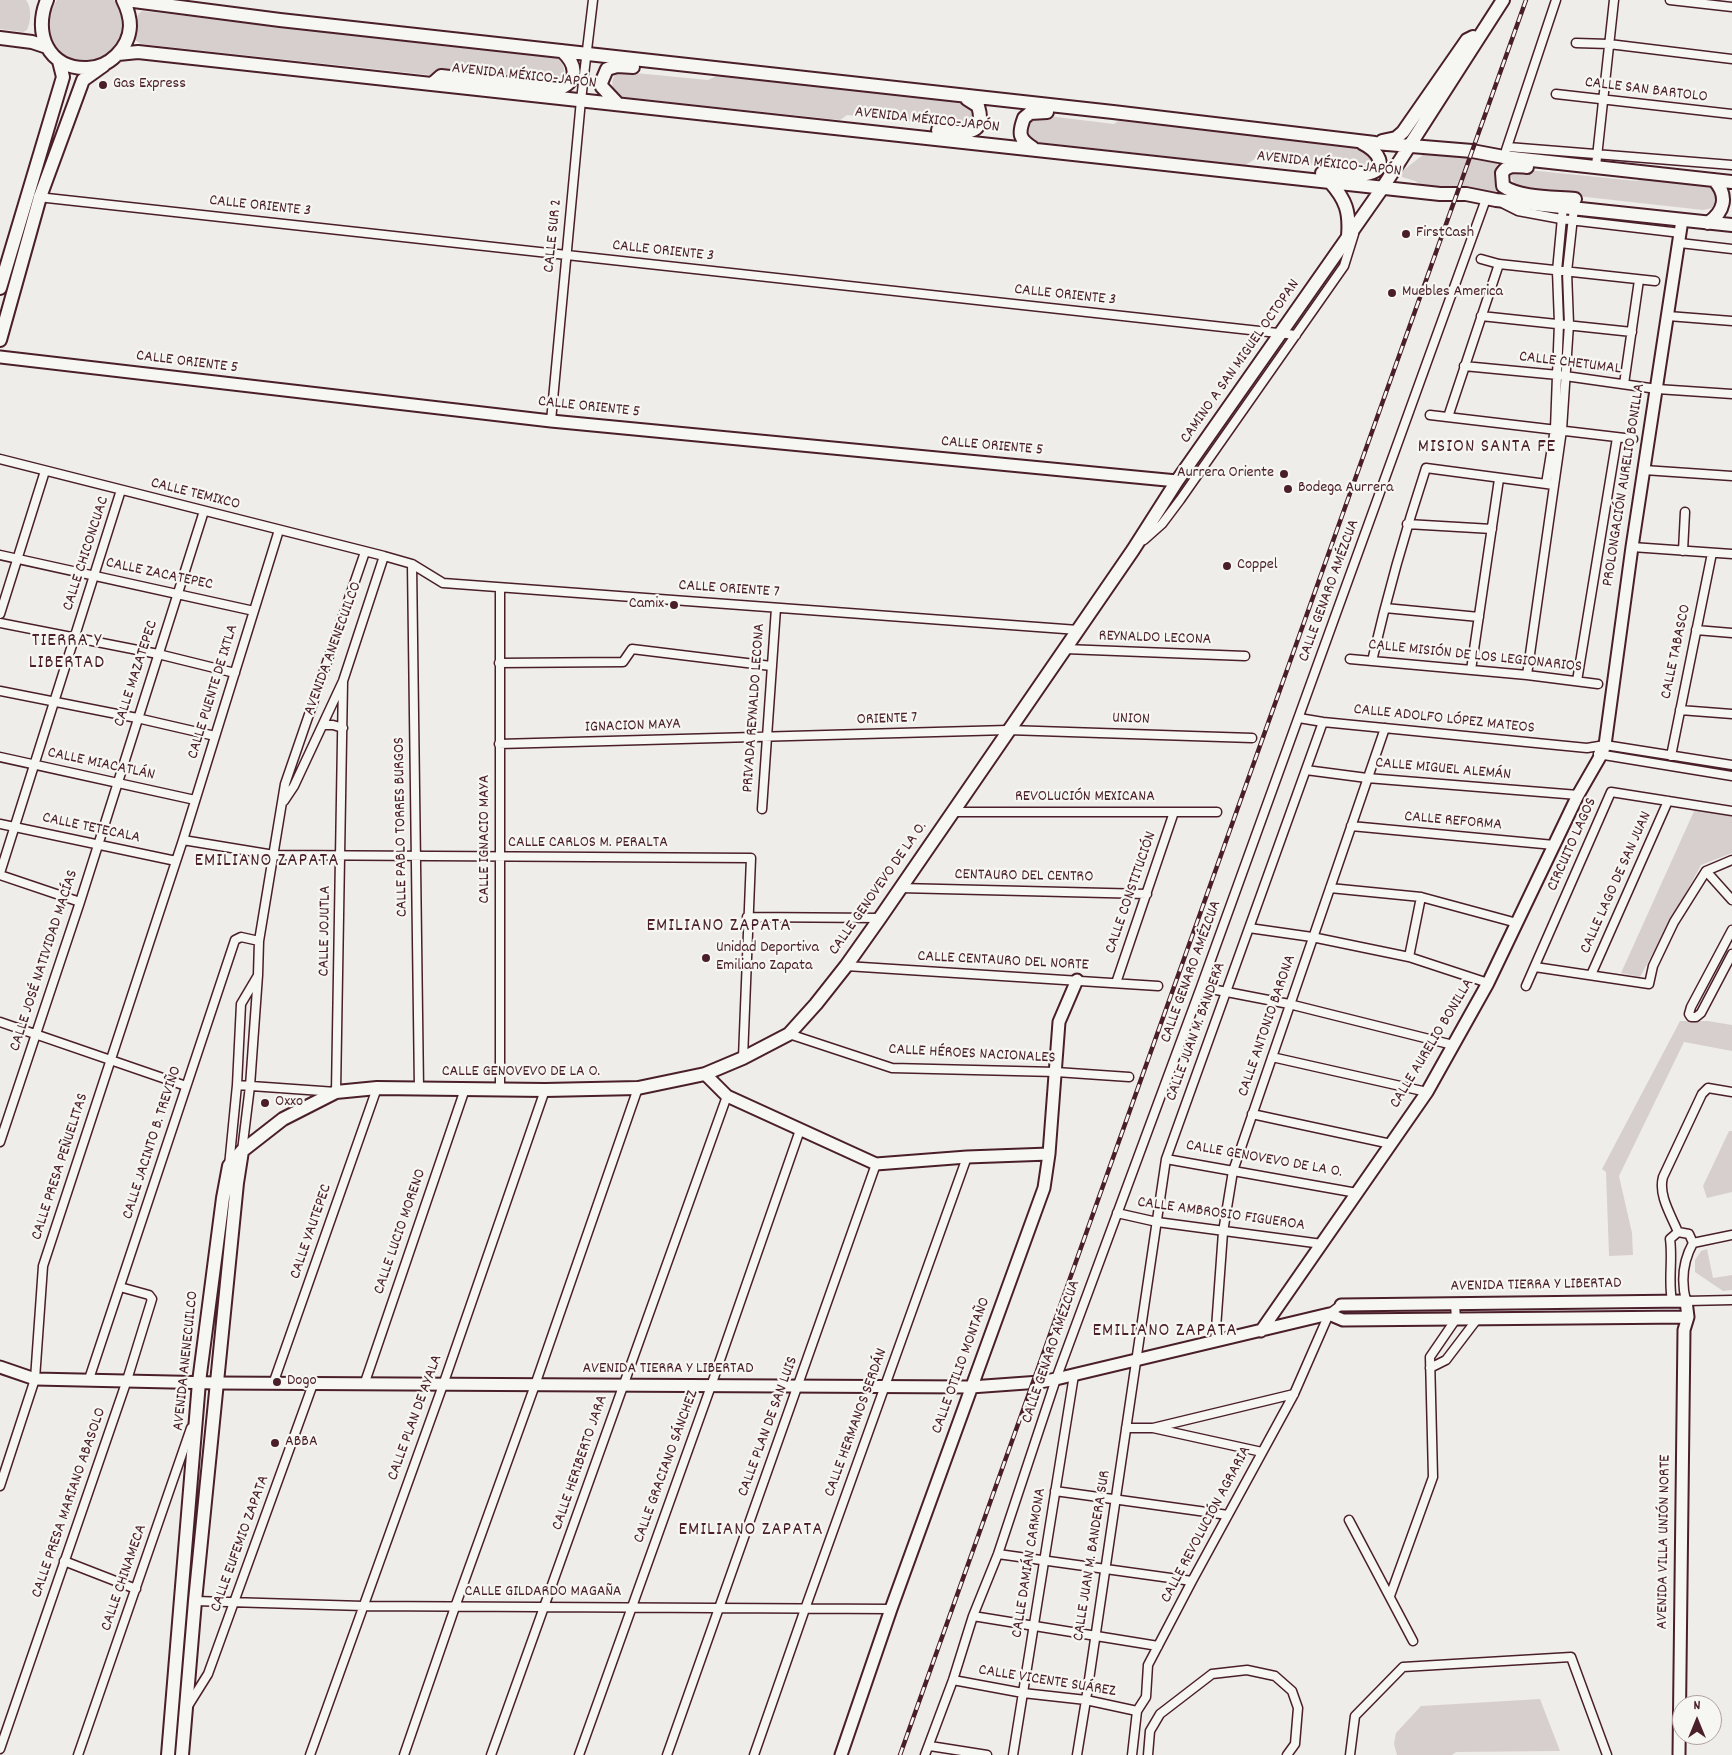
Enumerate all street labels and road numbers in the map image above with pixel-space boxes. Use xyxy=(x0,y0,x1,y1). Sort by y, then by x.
street label: AVENIDA MÉXICO-JAPÓN xyxy=(451,60,597,94)
street label: CALLE SAN BARTOLO xyxy=(1584,74,1708,108)
street label: AVENIDA MÉXICO-JAPÓN xyxy=(854,104,1000,138)
street label: AVENIDA MÉXICO-JAPÓN xyxy=(1256,148,1402,182)
street label: CALLE ORIENTE 3 xyxy=(208,192,312,222)
street label: CALLE SUR 2 xyxy=(541,198,567,274)
street label: CALLE ORIENTE 3 xyxy=(611,237,715,267)
street label: CAMINO A SAN MIGUEL OCTOPAN xyxy=(1177,276,1305,448)
street label: CALLE ORIENTE 3 xyxy=(1013,281,1117,311)
street label: CALLE ORIENTE 5 xyxy=(135,347,239,379)
street label: CALLE CHETUMAL xyxy=(1518,348,1622,380)
street label: PROLONGACIÓN AURELIO BONILLA xyxy=(1599,382,1651,588)
street label: CALLE ORIENTE 5 xyxy=(537,393,641,423)
street label: CALLE ORIENTE 5 xyxy=(940,433,1044,461)
street label: CALLE TEMIXCO xyxy=(148,475,242,515)
street label: CALLE CHICONCUAC xyxy=(59,494,115,614)
street label: CALLE GENARO AMÉZCUA xyxy=(1295,517,1365,665)
street label: CALLE ZACATEPEC xyxy=(104,554,214,596)
street label: CALLE ORIENTE 7 xyxy=(678,577,780,603)
street label: AVENIDA ANENECUILCO xyxy=(301,580,367,718)
street label: CALLE TABASCO xyxy=(1658,603,1696,701)
street label: CALLE MAZATEPEC xyxy=(111,618,163,730)
street label: CALLE PUENTE DE IXTLA xyxy=(184,622,244,762)
street label: PRIVADA REYNALDO LECONA xyxy=(739,623,771,793)
street label: REYNALDO LECONA xyxy=(1098,627,1212,651)
street label: CALLE MISIÓN DE LOS LEGIONARIOS xyxy=(1367,636,1583,678)
street label: CALLE ADOLFO LÓPEZ MATEOS xyxy=(1353,701,1535,739)
street label: ORIENTE 7 xyxy=(856,709,918,731)
street label: UNION xyxy=(1112,710,1150,730)
street label: IGNACION MAYA xyxy=(585,716,681,738)
street label: CALLE PABLO TORRES BURGOS xyxy=(391,737,413,917)
street label: CALLE MIACATLÁN xyxy=(45,744,157,786)
street label: CALLE MIGUEL ALEMÁN xyxy=(1374,754,1512,786)
street label: CALLE IGNACIO MAYA xyxy=(476,775,496,903)
street label: REVOLUCIÓN MEXICANA xyxy=(1015,788,1155,808)
street label: CIRCUITO LAGOS xyxy=(1544,795,1602,895)
street label: CALLE REFORMA xyxy=(1403,808,1503,836)
street label: CALLE TETECALA xyxy=(40,809,142,849)
street label: CALLE LAGO DE SAN JUAN xyxy=(1577,809,1657,957)
street label: CALLE GENOVEVO DE LA O. xyxy=(826,819,932,959)
street label: CALLE CONSTITUCIÓN xyxy=(1102,830,1162,956)
street label: CALLE CARLOS M. PERALTA xyxy=(508,834,668,854)
street label: CENTAURO DEL CENTRO xyxy=(954,866,1094,888)
street label: CALLE JOSÉ NATIVIDAD MACÍAS xyxy=(7,868,83,1054)
street label: CALLE JOJUTLA xyxy=(316,885,336,977)
street label: CALLE GENARO AMÉZCUA xyxy=(1157,898,1227,1046)
street label: CALLE CENTAURO DEL NORTE xyxy=(917,948,1089,976)
street label: CALLE ANTONIO BARONA xyxy=(1235,953,1301,1099)
street label: CALLE JUAN M. BANDERA xyxy=(1163,960,1231,1104)
street label: CALLE AURELIO BONILLA xyxy=(1387,976,1479,1112)
street label: CALLE HÉROES NACIONALES xyxy=(888,1041,1056,1069)
street label: CALLE GENOVEVO DE LA O. xyxy=(442,1063,600,1083)
street label: CALLE JACINTO B. TREVIÑO xyxy=(119,1064,187,1222)
street label: CALLE PRESA PEÑUELITAS xyxy=(28,1091,94,1243)
street label: CALLE GENOVEVO DE LA O. xyxy=(1184,1137,1344,1183)
street label: CALLE LUCIO MORENO xyxy=(371,1167,431,1297)
street label: CALLE YAUTEPEC xyxy=(287,1182,337,1282)
street label: CALLE AMBROSIO FIGUEROA xyxy=(1136,1194,1306,1236)
street label: AVENIDA TIERRA Y LIBERTAD xyxy=(1450,1275,1622,1297)
street label: CALLE GENARO AMÉZCUA xyxy=(1018,1278,1086,1426)
street label: AVENIDA ANENECUILCO xyxy=(170,1290,204,1432)
street label: CALLE OTILIO MONTAÑO xyxy=(928,1295,996,1437)
street label: CALLE HERMANOS SERDÁN xyxy=(821,1346,893,1500)
street label: CALLE PLAN DE AYALA xyxy=(384,1352,448,1484)
street label: CALLE PLAN DE SAN LUIS xyxy=(735,1354,803,1500)
street label: AVENIDA TIERRA Y LIBERTAD xyxy=(583,1360,753,1380)
street label: CALLE GRACIANO SÁNCHEZ xyxy=(630,1388,704,1546)
street label: CALLE HERIBERTO JARA xyxy=(549,1393,613,1533)
street label: CALLE PRESA MARIANO ABASOLO xyxy=(28,1405,112,1601)
street label: CALLE REVOLUCIÓN AGRARIA xyxy=(1157,1443,1257,1607)
street label: AVENIDA VILLA UNIÓN NORTE xyxy=(1654,1454,1676,1630)
street label: CALLE JUAN M. BANDERA SUR xyxy=(1070,1469,1116,1643)
street label: CALLE EUFEMIO ZAPATA xyxy=(207,1473,275,1615)
street label: CALLE DAMIÁN CARMONA xyxy=(1009,1487,1051,1639)
street label: CALLE CHINAMECA xyxy=(98,1522,152,1634)
street label: CALLE GILDARDO MAGAÑA xyxy=(464,1583,622,1603)
street label: CALLE VICENTE SUÁREZ xyxy=(977,1662,1117,1702)

